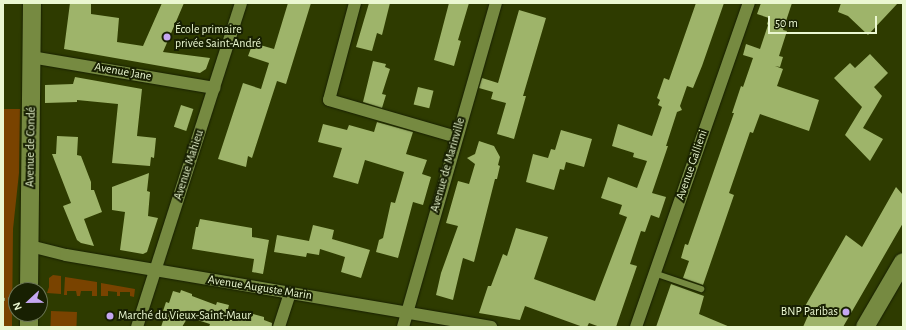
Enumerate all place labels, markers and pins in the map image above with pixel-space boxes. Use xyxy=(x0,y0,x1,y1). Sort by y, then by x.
place label: École primaire privée Saint-André xyxy=(175,23,261,51)
marker: École primaire privée Saint-André xyxy=(162,32,172,42)
place label: BNP Paribas xyxy=(781,305,838,319)
marker: BNP Paribas xyxy=(841,307,851,317)
place label: Marché du Vieux-Saint-Maur xyxy=(118,309,251,323)
marker: Marché du Vieux-Saint-Maur xyxy=(105,311,115,321)

